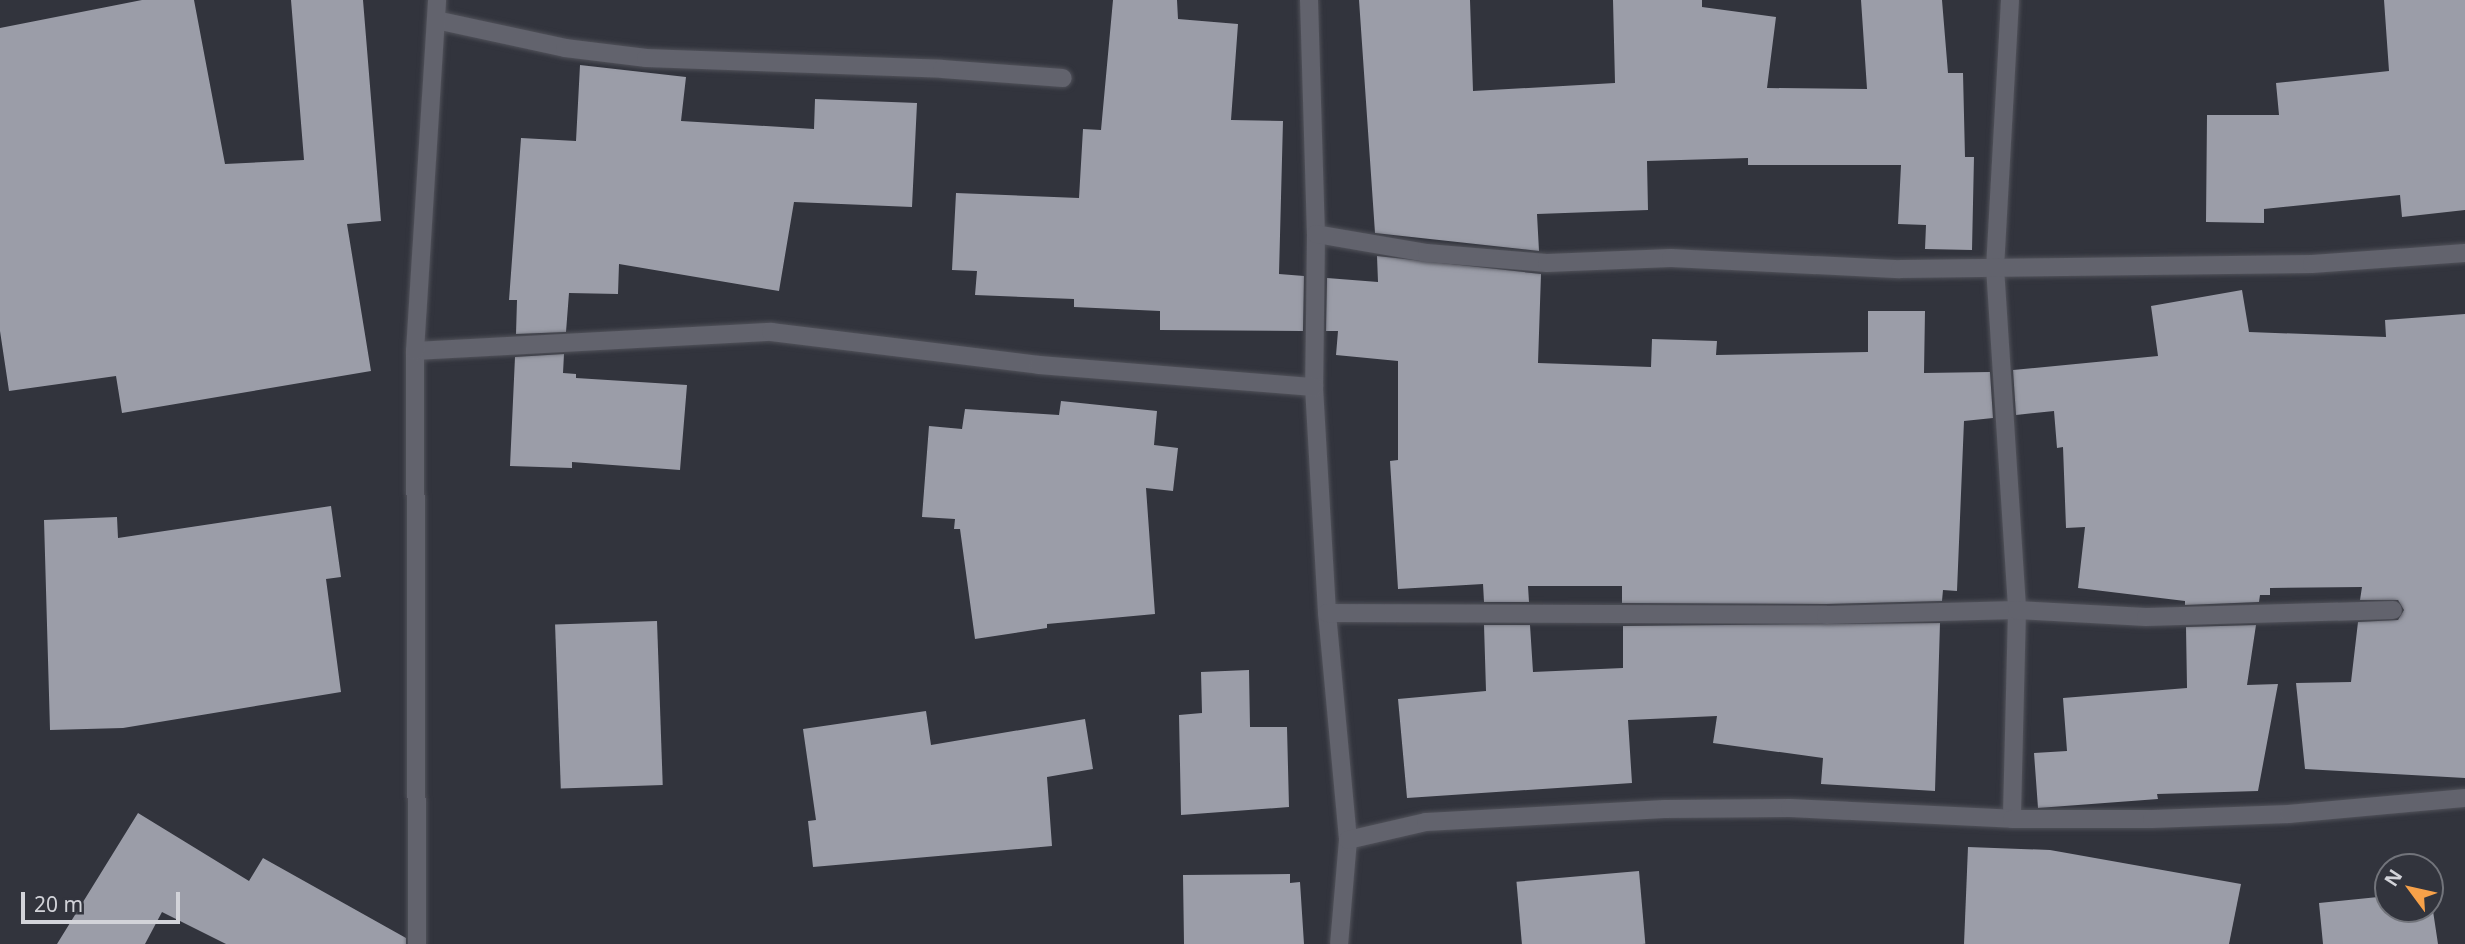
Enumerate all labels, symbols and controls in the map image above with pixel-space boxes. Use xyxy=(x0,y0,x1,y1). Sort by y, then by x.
north arrow xyxy=(2374,853,2444,923)
text: N xyxy=(2378,864,2408,891)
scale bar xyxy=(24,878,184,922)
text: 20 m xyxy=(34,890,83,918)

